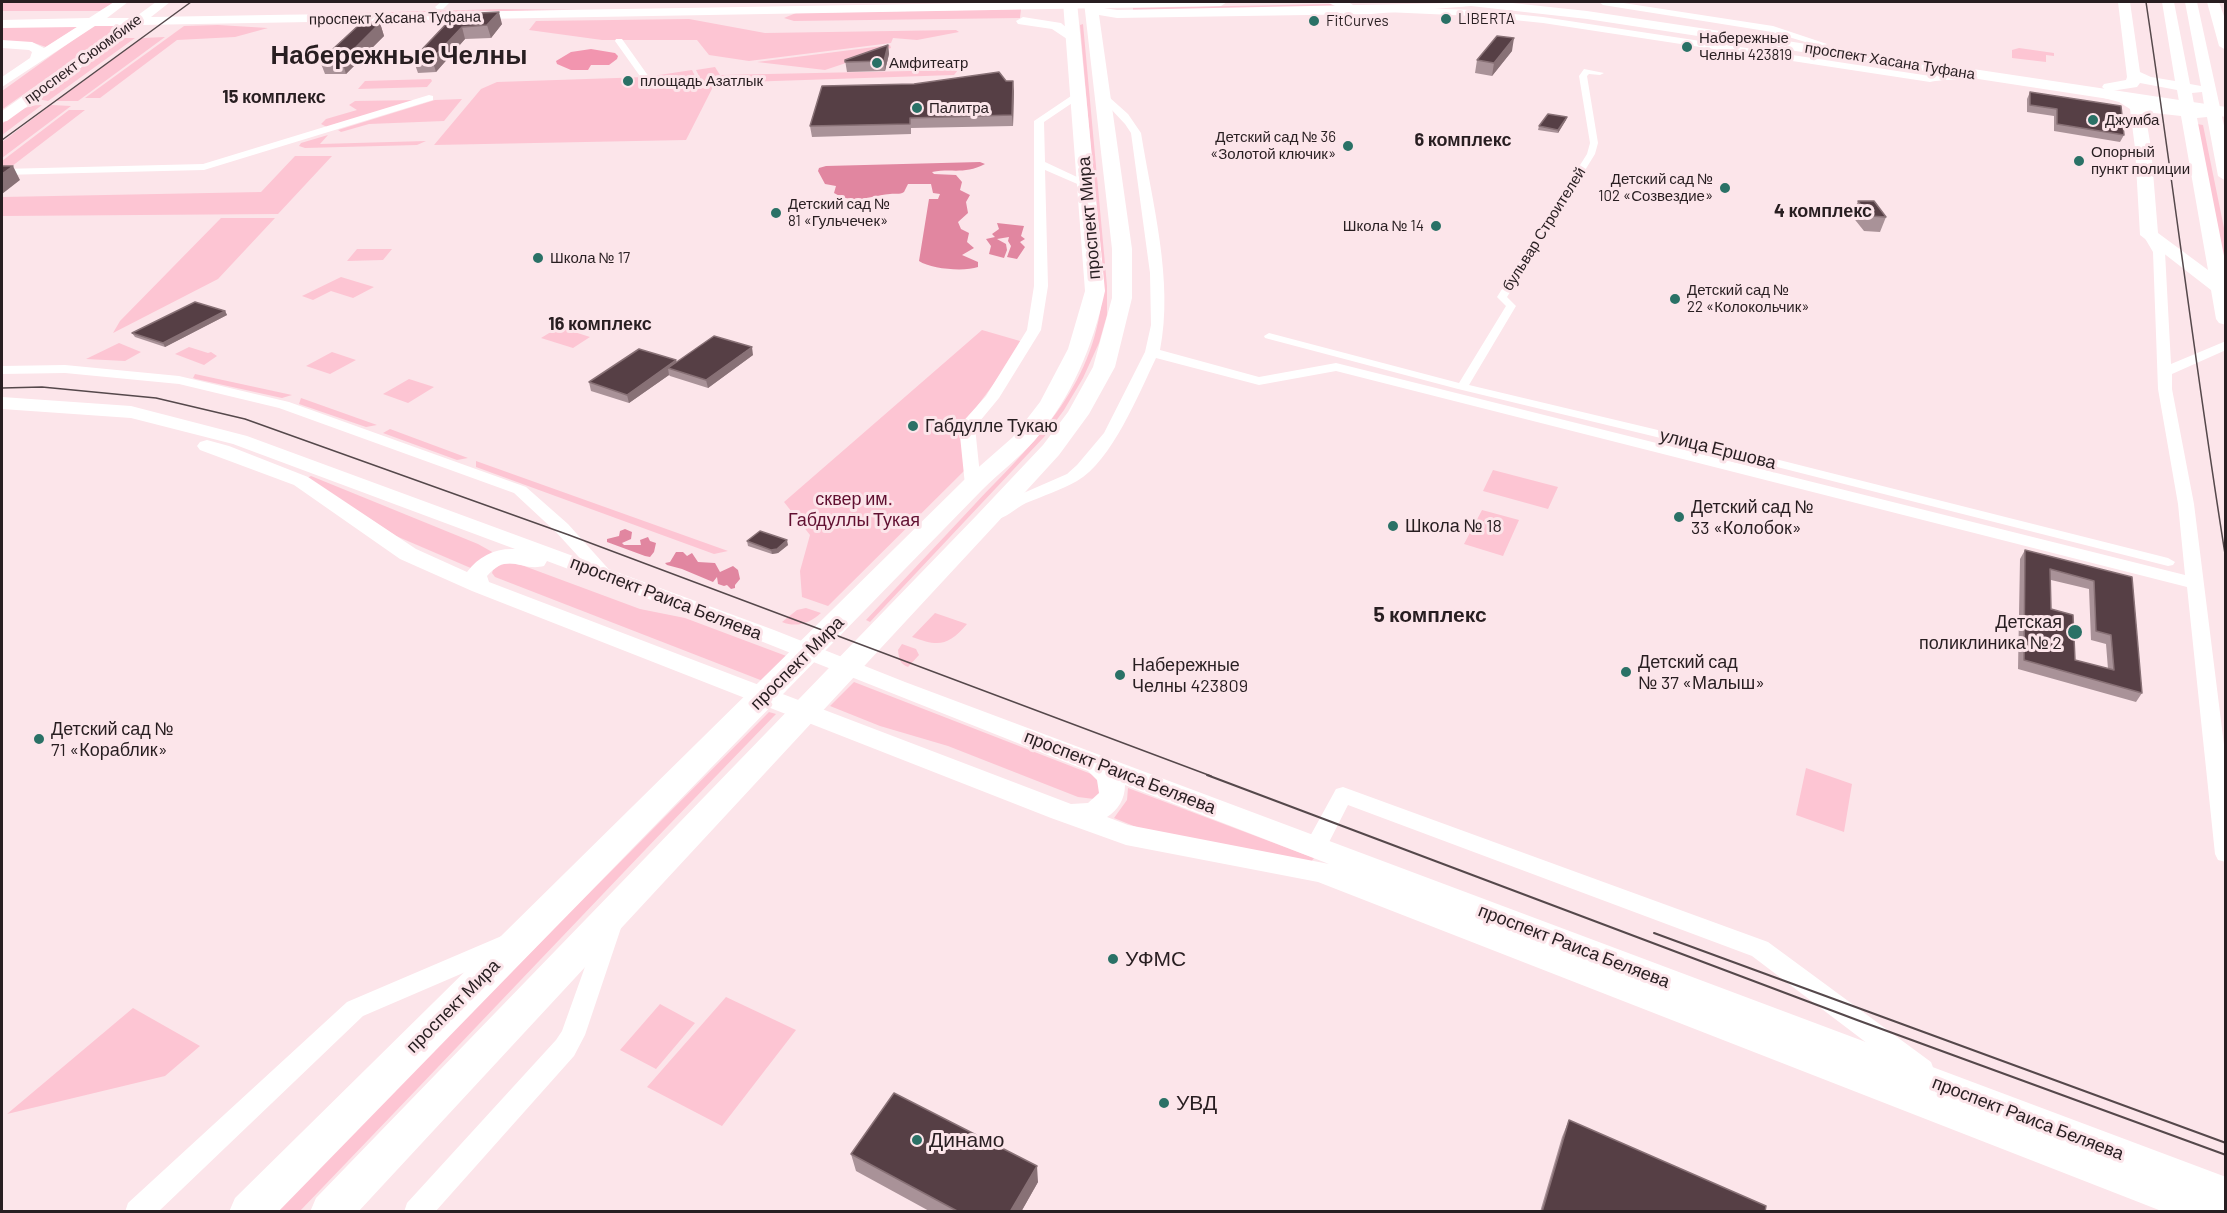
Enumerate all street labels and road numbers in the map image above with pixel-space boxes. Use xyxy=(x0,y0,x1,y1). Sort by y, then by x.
street label: проспект Хасана Туфана xyxy=(309,7,481,29)
street label: проспект Сююмбике xyxy=(21,10,145,108)
street label: проспект Хасана Туфана xyxy=(1804,39,1976,83)
street label: проспект Мира xyxy=(1073,156,1105,280)
street label: бульвар Строителей xyxy=(1499,164,1589,294)
street label: улица Ершова xyxy=(1658,424,1778,474)
street label: проспект Раиса Беляева xyxy=(567,551,765,645)
street label: проспект Мира xyxy=(746,612,848,714)
street label: проспект Раиса Беляева xyxy=(1021,725,1219,819)
street label: проспект Раиса Беляева xyxy=(1475,899,1673,993)
street label: проспект Мира xyxy=(402,955,504,1057)
street label: проспект Раиса Беляева xyxy=(1929,1071,2127,1165)

